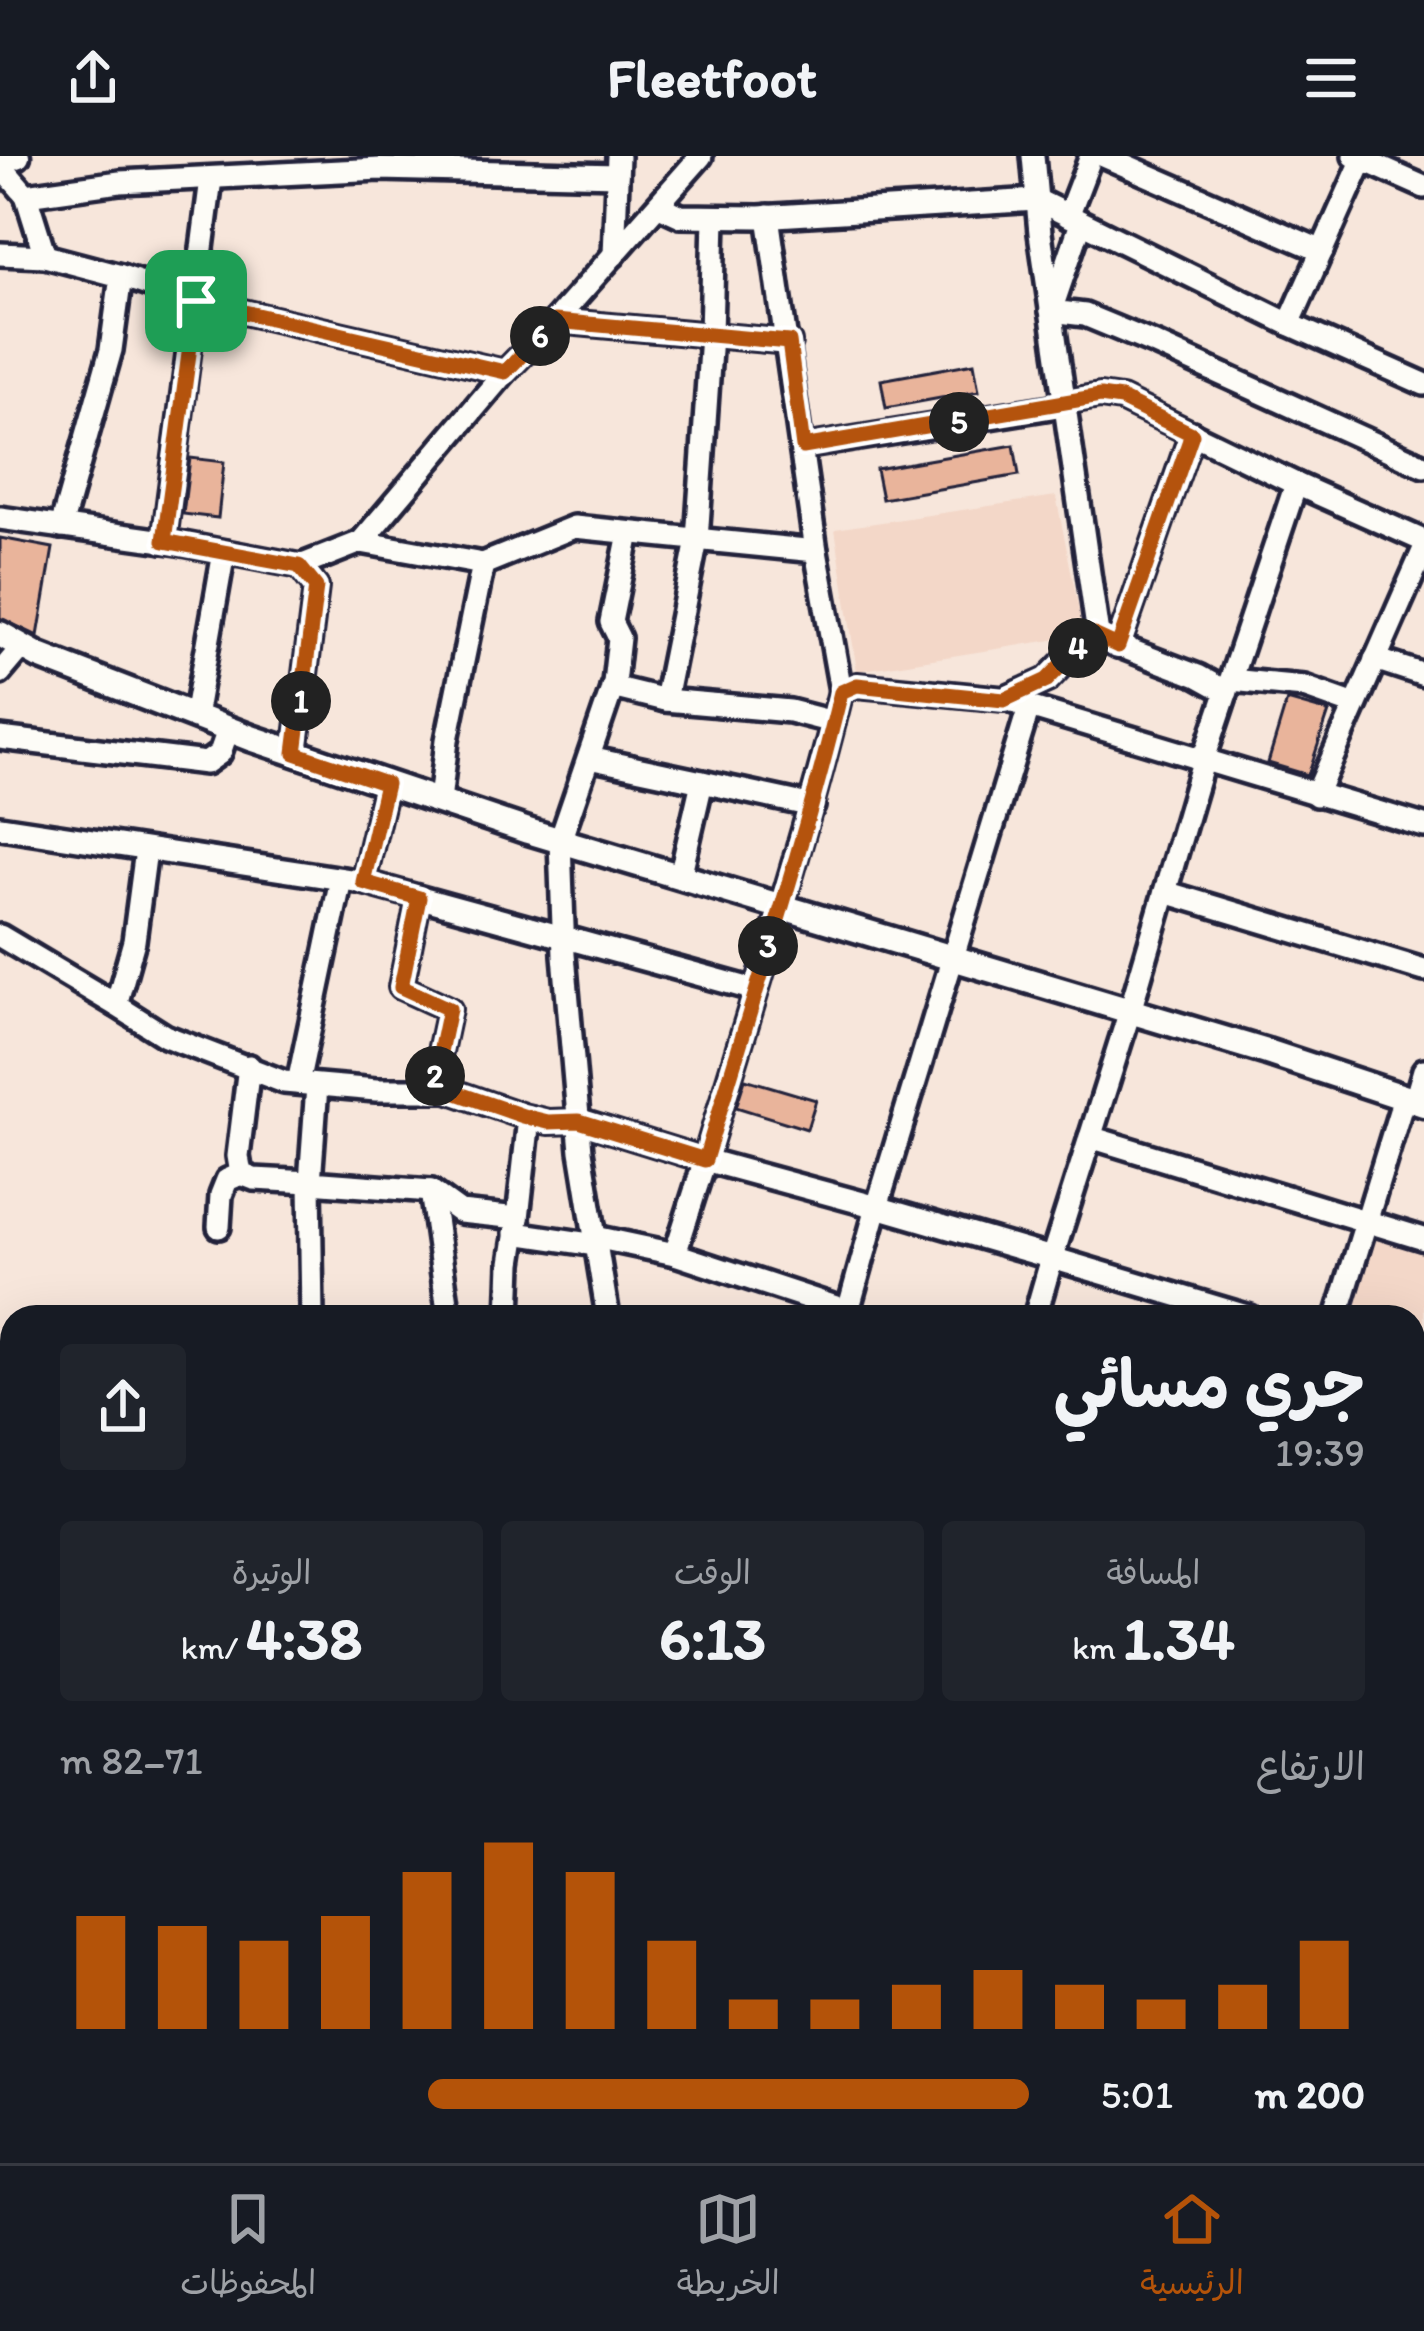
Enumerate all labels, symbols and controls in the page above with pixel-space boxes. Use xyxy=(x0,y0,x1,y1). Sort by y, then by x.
icon: share xyxy=(60,45,126,111)
icon: menu xyxy=(1298,45,1364,111)
text: Fleetfoot xyxy=(607,46,817,111)
pin xyxy=(145,250,247,352)
icon: arrive xyxy=(163,268,229,334)
pin: 6 xyxy=(510,306,570,366)
text: 6 xyxy=(531,316,549,355)
pin: 5 xyxy=(929,392,989,452)
text: 5 xyxy=(950,402,968,441)
pin: 4 xyxy=(1048,618,1108,678)
text: 4 xyxy=(1068,628,1088,667)
pin: 1 xyxy=(271,671,331,731)
text: 1 xyxy=(293,681,309,720)
pin: 3 xyxy=(738,916,798,976)
text: 3 xyxy=(759,926,777,965)
pin: 2 xyxy=(405,1046,465,1106)
text: 2 xyxy=(426,1056,444,1095)
button: share xyxy=(60,1344,186,1470)
text: جري مسائي xyxy=(1054,1344,1365,1424)
text: 19:39 xyxy=(1275,1429,1365,1476)
text: الوتيرة xyxy=(232,1553,311,1592)
text: الوقت xyxy=(674,1553,751,1592)
text: المسافة xyxy=(1107,1553,1200,1592)
text: 4:38 xyxy=(246,1602,362,1674)
text: 6:13 xyxy=(659,1602,766,1674)
text: 1.34 xyxy=(1123,1602,1235,1674)
text: /km xyxy=(181,1628,246,1667)
text: km xyxy=(1072,1628,1123,1667)
text: 71–82 m xyxy=(60,1737,203,1784)
text: الارتفاع xyxy=(1256,1743,1365,1790)
text: 5:01 xyxy=(1101,2071,1173,2118)
text: 200 m xyxy=(1255,2071,1365,2118)
tab: المحفوظات xyxy=(180,2186,316,2312)
tab: الخريطة xyxy=(677,2186,780,2312)
tab: الرئيسية xyxy=(1140,2186,1244,2312)

